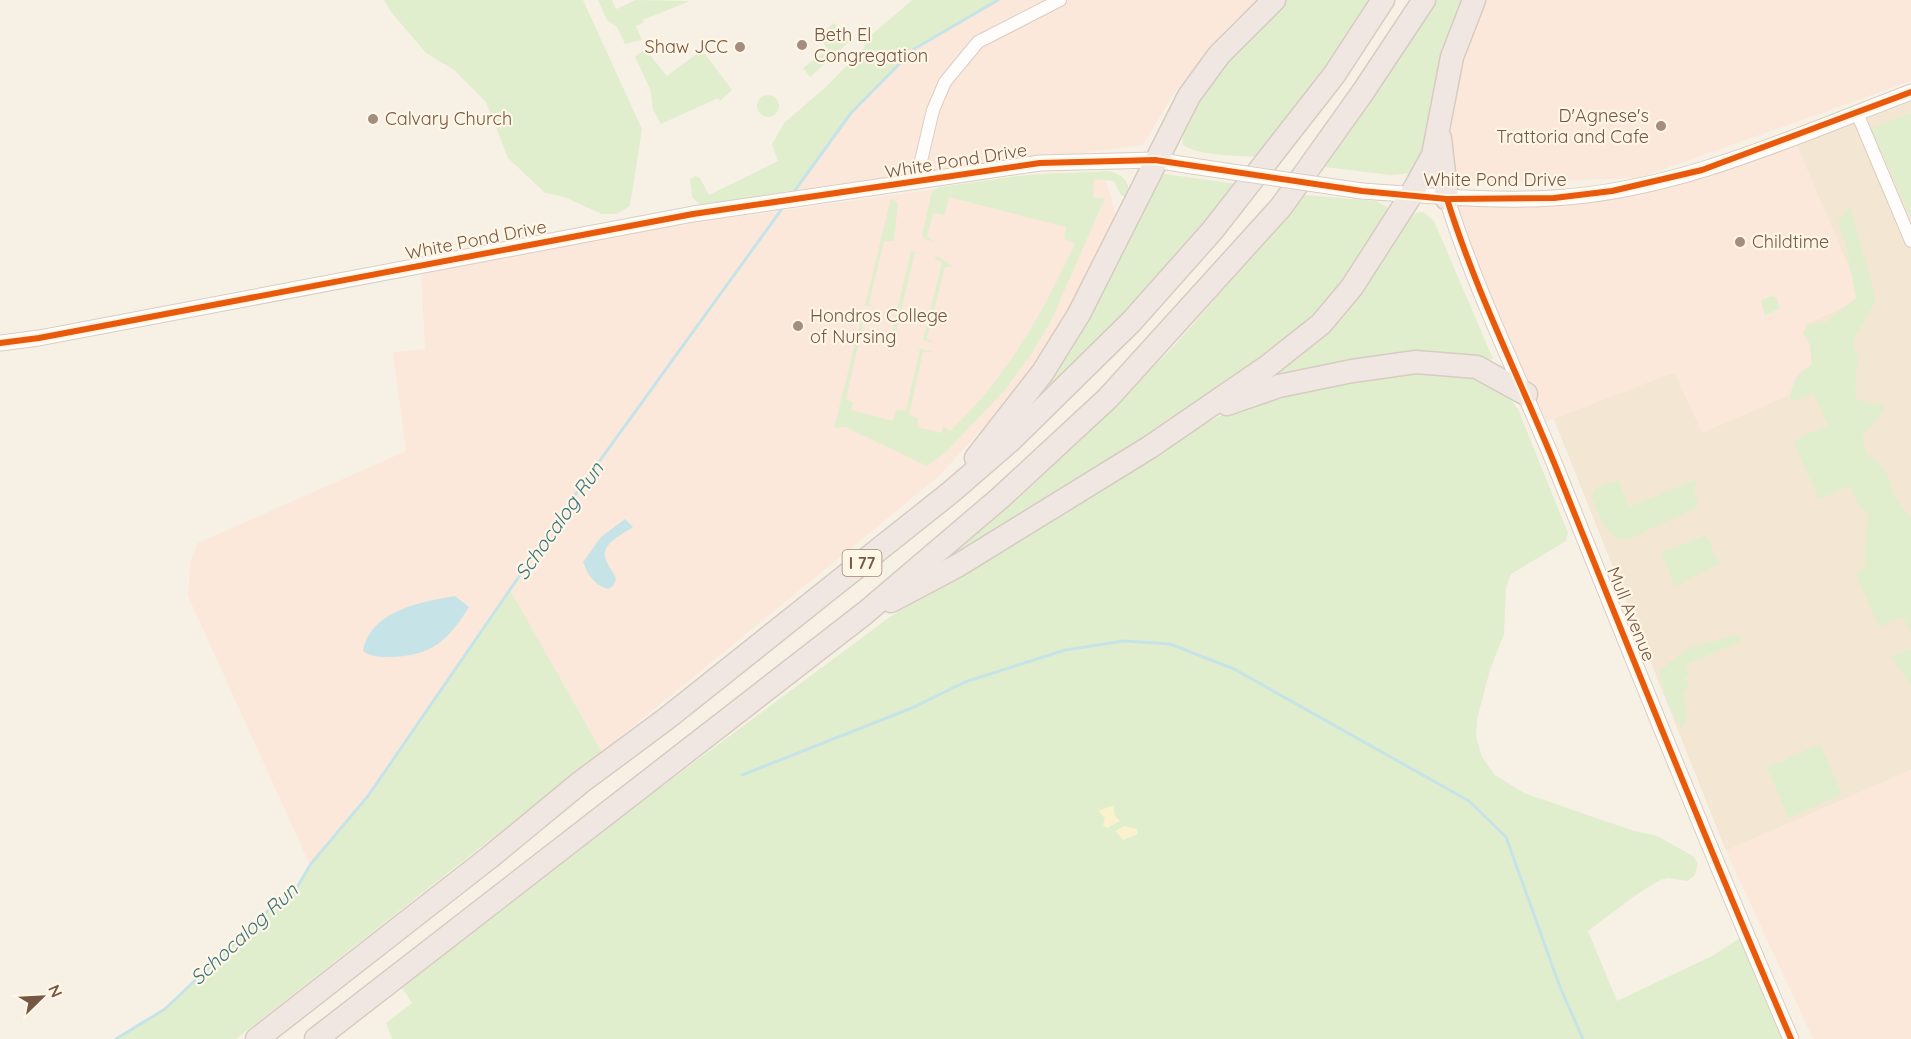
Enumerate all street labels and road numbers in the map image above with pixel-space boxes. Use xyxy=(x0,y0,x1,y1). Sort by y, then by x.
street label: White Pond Drive xyxy=(883,138,1029,183)
street label: White Pond Drive xyxy=(1423,168,1567,191)
street label: White Pond Drive xyxy=(403,215,549,264)
road number: I 77 xyxy=(842,550,882,576)
street label: Mull Avenue xyxy=(1602,563,1661,664)

